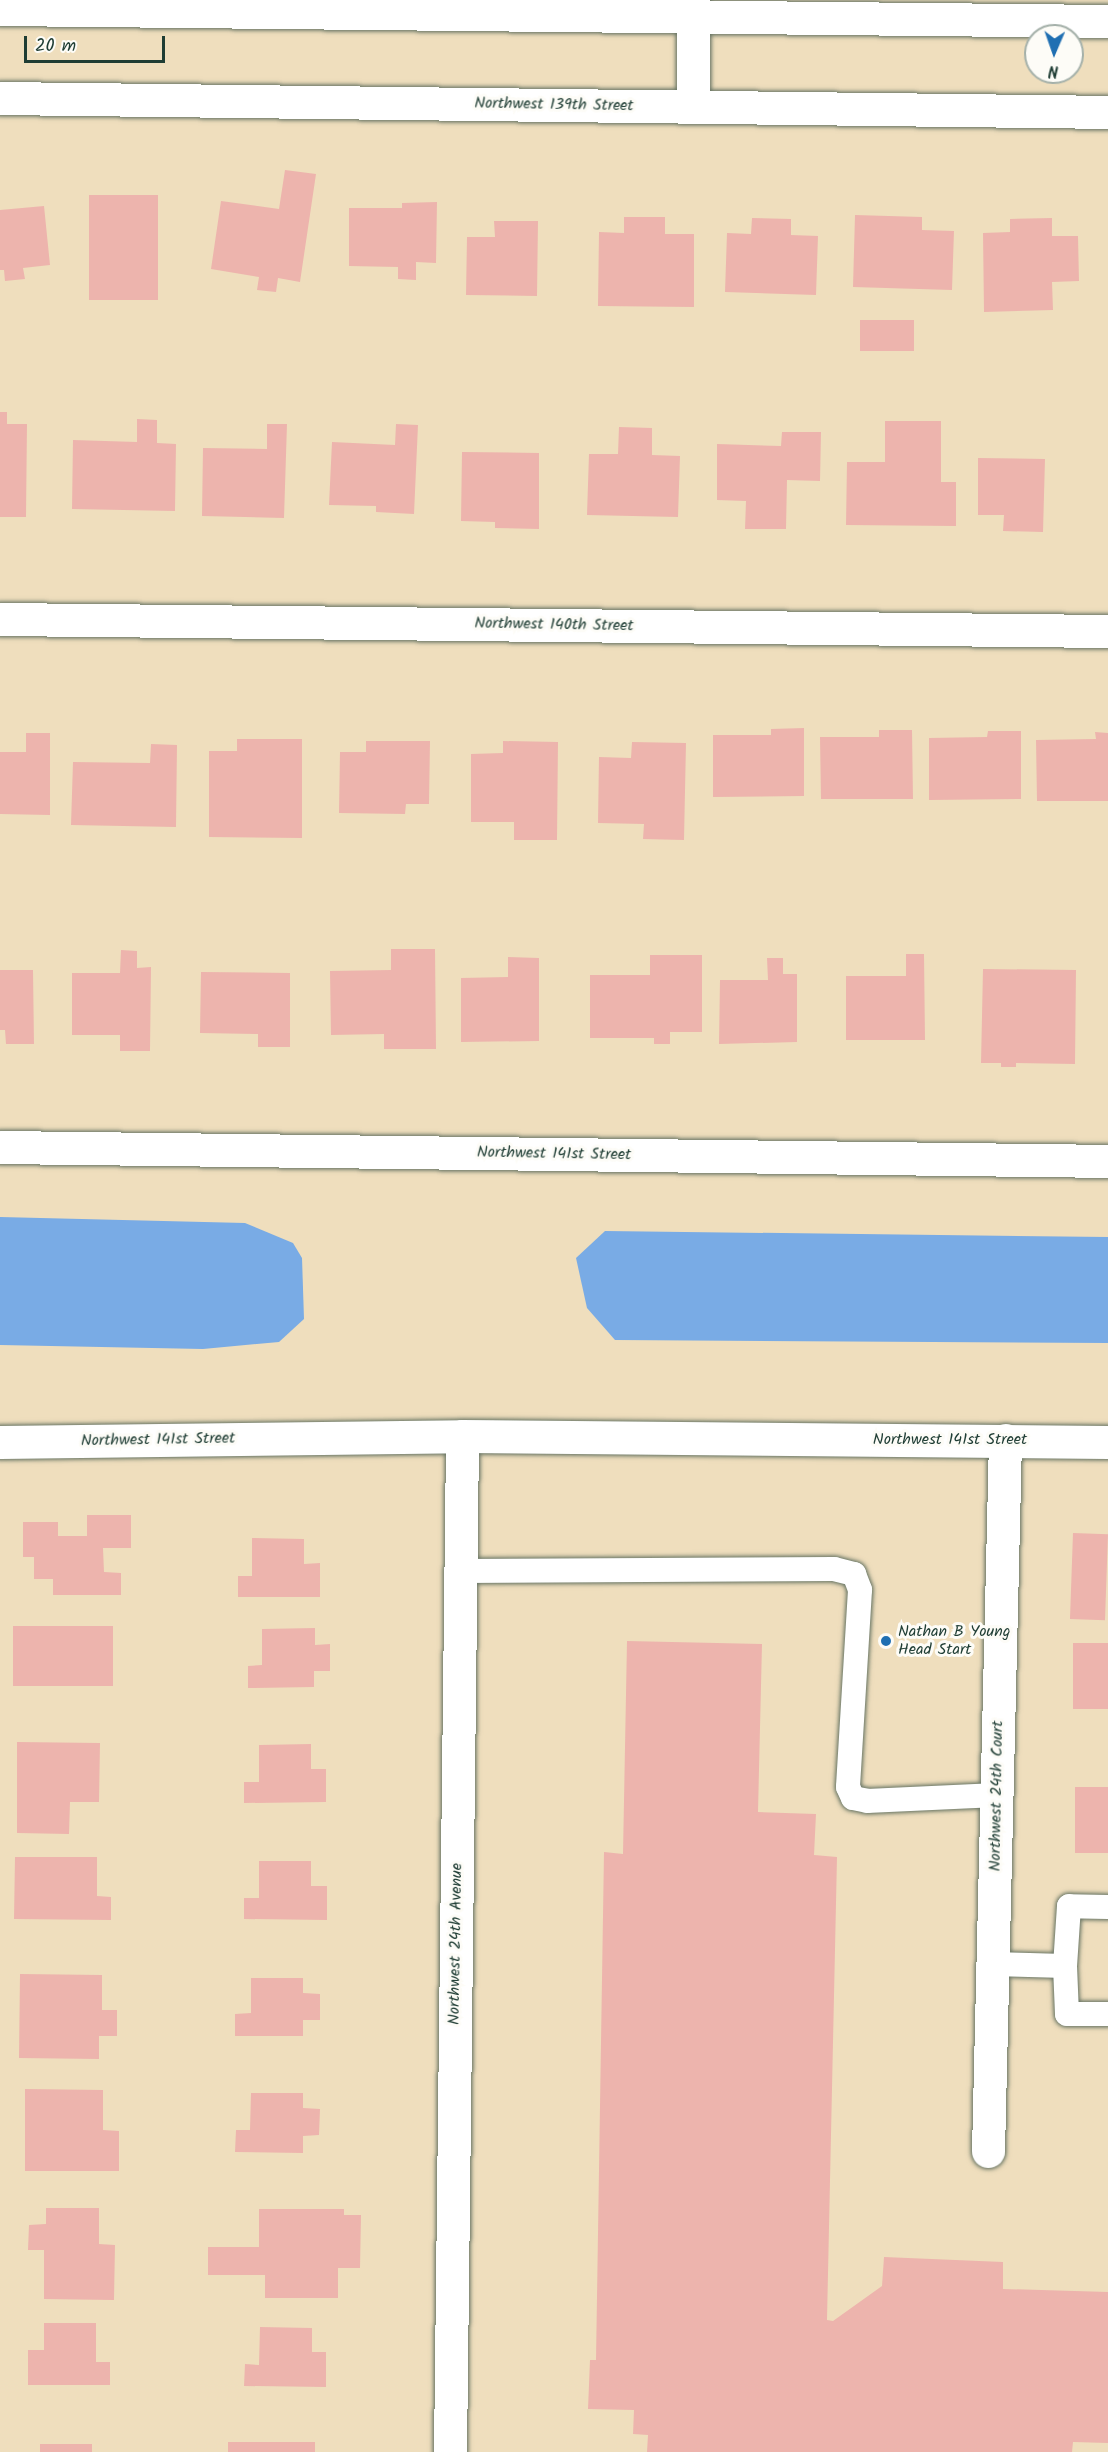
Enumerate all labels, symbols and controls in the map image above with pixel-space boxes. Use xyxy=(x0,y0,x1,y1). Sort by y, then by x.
scale bar xyxy=(27,24,168,62)
north arrow xyxy=(1024,24,1084,84)
text: 20 m xyxy=(35,32,76,61)
text: N xyxy=(1048,58,1059,83)
street label: Northwest 139th Street xyxy=(474,94,634,116)
street label: Northwest 140th Street xyxy=(474,614,634,636)
street label: Northwest 141st Street xyxy=(477,1143,631,1165)
street label: Northwest 141st Street xyxy=(81,1429,235,1451)
street label: Northwest 141st Street xyxy=(873,1430,1027,1450)
place label: Nathan B Young Head Start xyxy=(898,1622,1010,1660)
marker: Nathan B Young Head Start xyxy=(879,1634,893,1648)
street label: Northwest 24th Court xyxy=(986,1720,1008,1872)
street label: Northwest 24th Avenue xyxy=(445,1863,467,2025)

